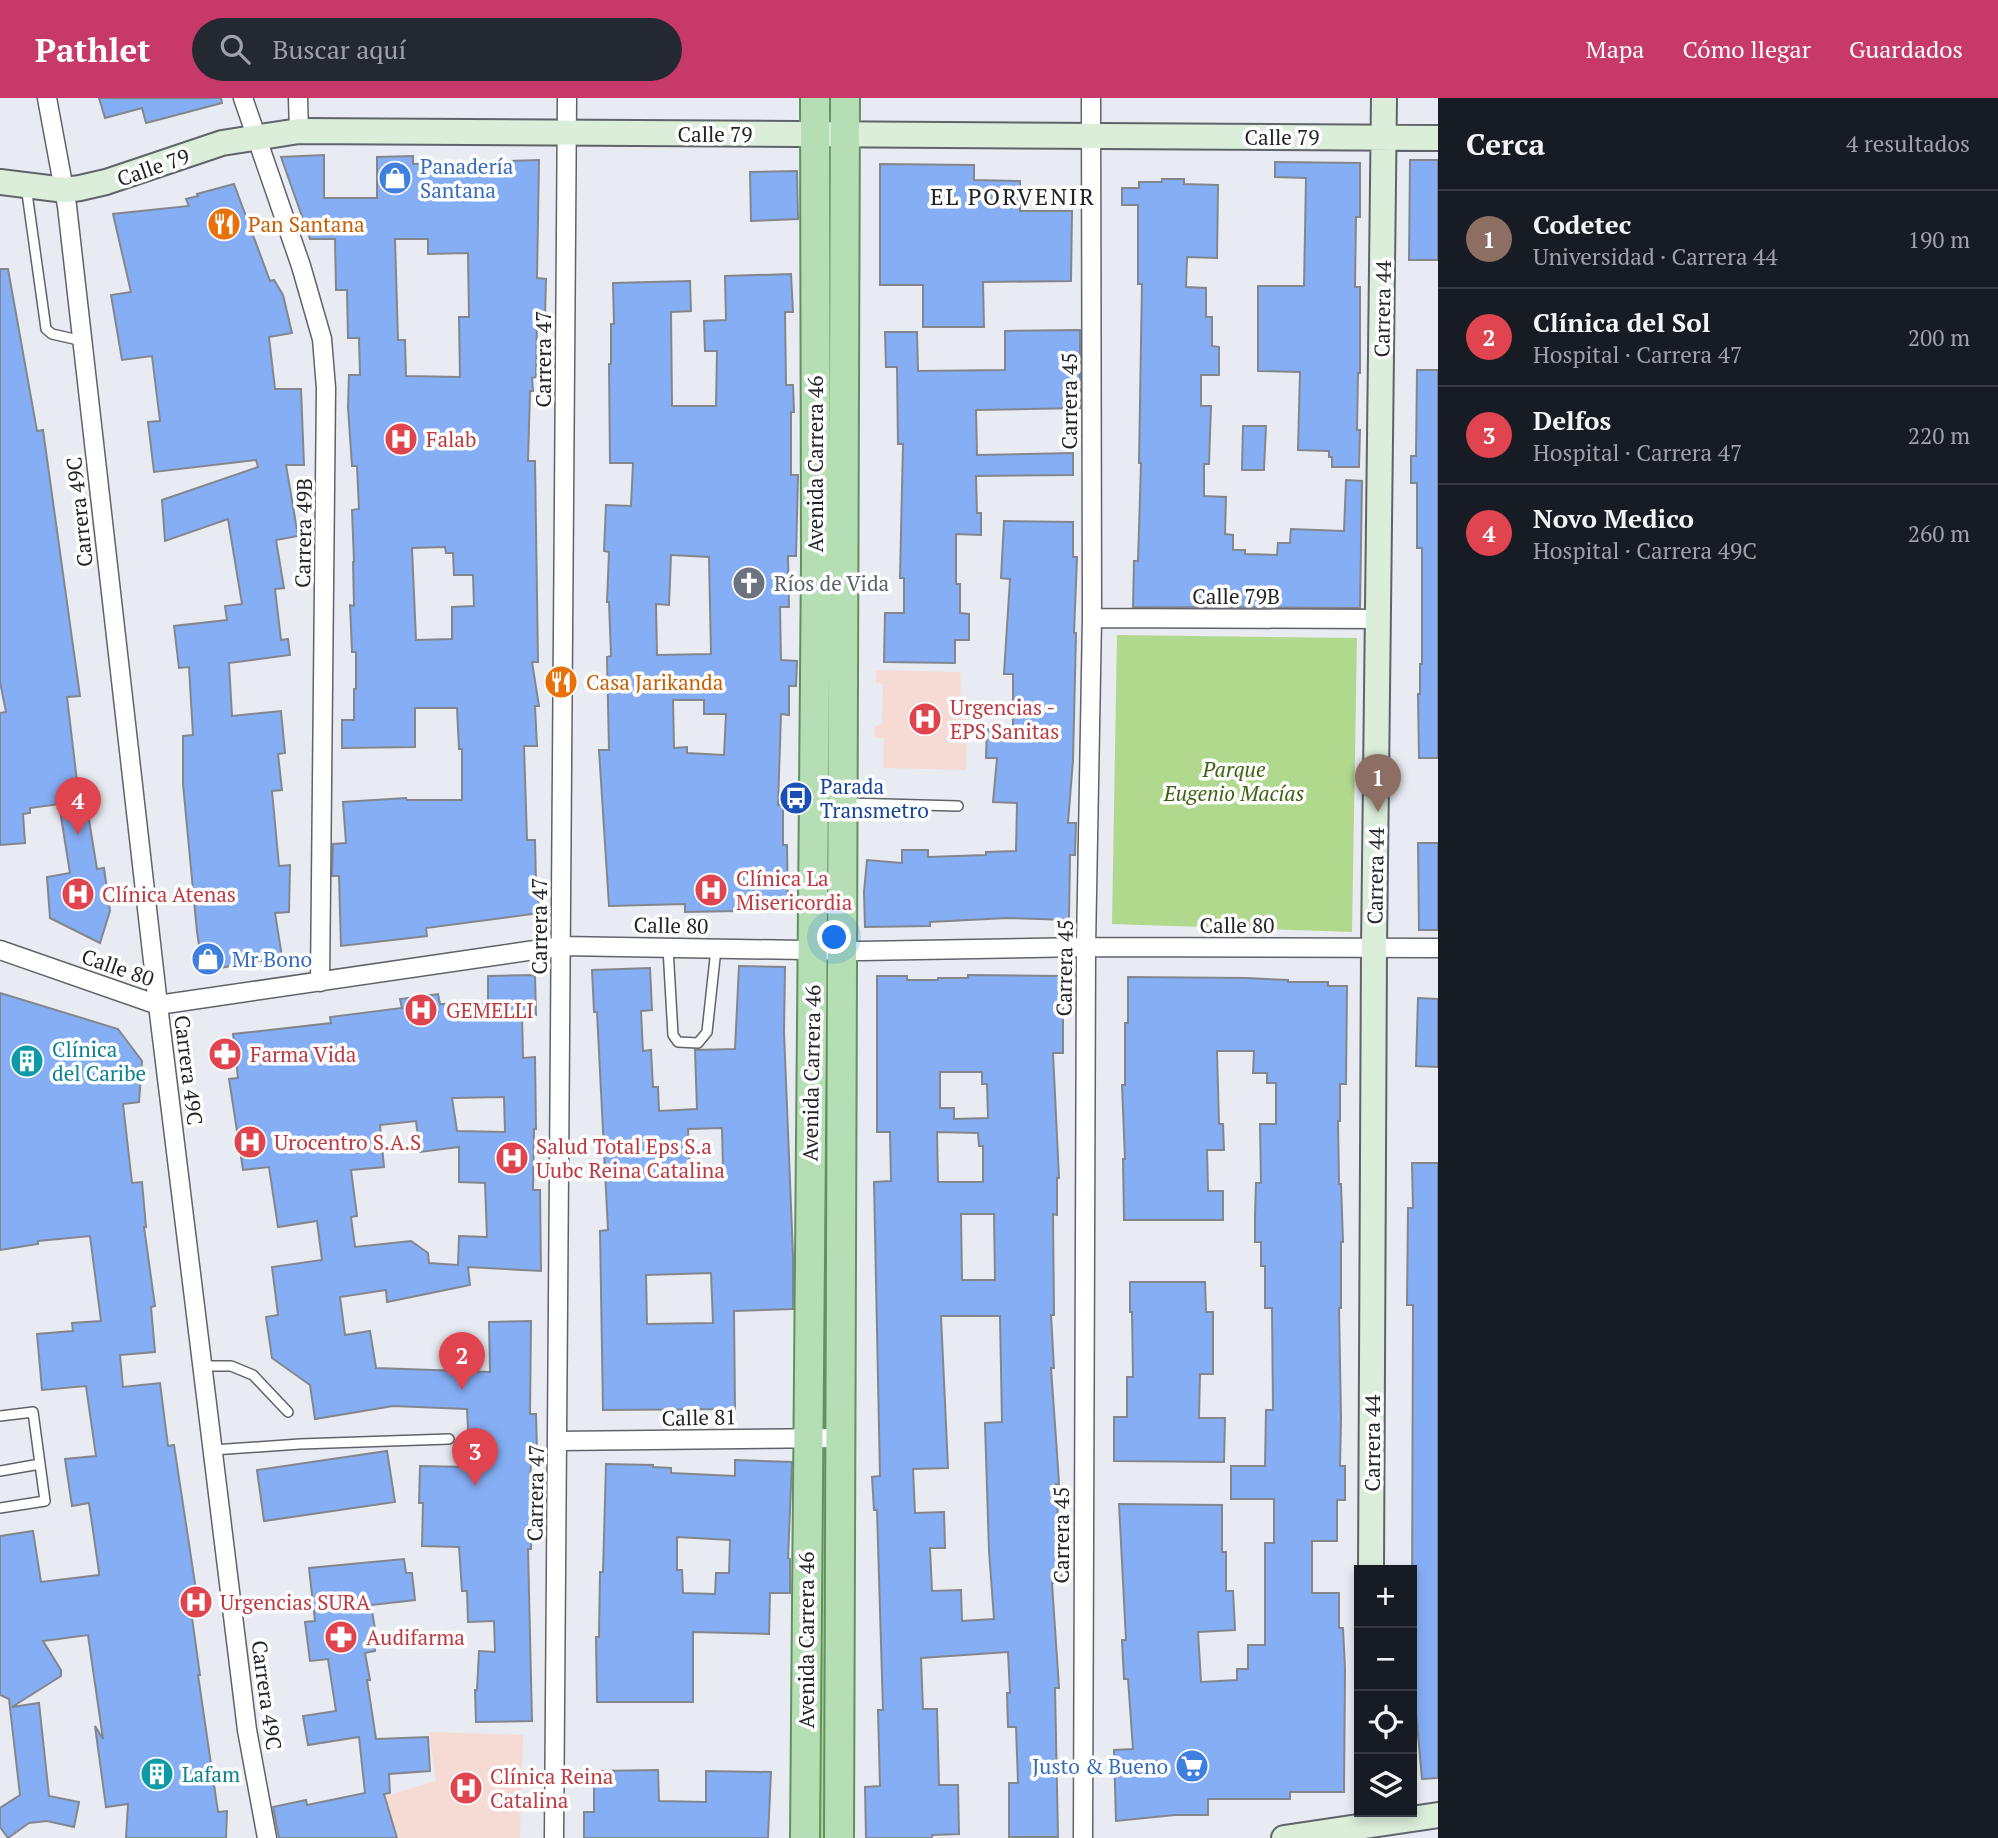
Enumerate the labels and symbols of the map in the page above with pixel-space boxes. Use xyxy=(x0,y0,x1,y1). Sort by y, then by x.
street label: Calle 79 xyxy=(678,120,752,148)
street label: Calle 79 xyxy=(1245,123,1319,151)
street label: Calle 79 xyxy=(113,142,193,192)
place label: Panadería Santana xyxy=(420,152,514,204)
shop icon: Panadería Santana xyxy=(376,159,414,197)
district label: EL PORVENIR xyxy=(930,181,1096,212)
restaurant icon: Pan Santana xyxy=(205,205,243,243)
place label: Pan Santana xyxy=(248,210,365,238)
street label: Carrera 44 xyxy=(1367,259,1397,358)
street label: Carrera 47 xyxy=(529,311,557,407)
street label: Carrera 45 xyxy=(1055,353,1083,449)
street label: Avenida Carrera 46 xyxy=(801,376,829,552)
hospital icon: Falab xyxy=(382,420,420,458)
place label: Falab xyxy=(426,425,476,453)
street label: Carrera 49C xyxy=(59,456,99,568)
street label: Carrera 49B xyxy=(288,478,318,588)
church icon: Ríos de Vida xyxy=(730,564,768,602)
place label: Ríos de Vida xyxy=(774,569,890,597)
street label: Calle 79B xyxy=(1192,582,1280,610)
restaurant icon: Casa Jarikanda xyxy=(542,663,580,701)
place label: Casa Jarikanda xyxy=(586,668,724,696)
place label: Urgencias - EPS Sanitas xyxy=(950,693,1059,745)
hospital icon: Urgencias - EPS Sanitas xyxy=(906,700,944,738)
pin: 1 xyxy=(1355,754,1401,812)
park label: Parque Eugenio Macías xyxy=(1163,755,1304,807)
place label: Parada Transmetro xyxy=(820,772,929,824)
pin: 4 xyxy=(55,777,101,835)
bus stop icon: Parada Transmetro xyxy=(777,779,815,817)
street label: Carrera 44 xyxy=(1360,826,1390,925)
place label: Clínica La Misericordia xyxy=(736,864,853,916)
hospital icon: Clínica La Misericordia xyxy=(692,871,730,909)
hospital icon: Clínica Atenas xyxy=(59,875,97,913)
street label: Carrera 47 xyxy=(525,878,553,974)
place label: Clínica Atenas xyxy=(102,880,236,908)
street label: Calle 80 xyxy=(633,910,709,940)
street label: Calle 80 xyxy=(1200,911,1274,939)
street label: Carrera 45 xyxy=(1049,919,1079,1017)
your location xyxy=(817,920,851,954)
shop icon: Mr Bono xyxy=(189,940,227,978)
street label: Calle 80 xyxy=(78,942,158,992)
place label: Mr Bono xyxy=(232,945,312,973)
street label: Avenida Carrera 46 xyxy=(795,984,827,1162)
hospital icon: GEMELLI xyxy=(402,991,440,1029)
place label: GEMELLI xyxy=(446,996,534,1024)
street label: Carrera 49C xyxy=(168,1013,210,1127)
place label: Clínica del Caribe xyxy=(52,1035,146,1087)
pharmacy icon: Farma Vida xyxy=(206,1035,244,1073)
place label: Farma Vida xyxy=(250,1040,357,1068)
building icon: Clínica del Caribe xyxy=(8,1042,46,1080)
hospital icon: Urocentro S.A.S xyxy=(231,1123,269,1161)
place label: Urocentro S.A.S xyxy=(274,1128,421,1156)
place label: Salud Total Eps S.a Uubc Reina Catalina xyxy=(536,1132,725,1184)
hospital icon: Salud Total Eps S.a Uubc Reina Catalina xyxy=(493,1139,531,1177)
pin: 2 xyxy=(439,1332,485,1390)
street label: Carrera 44 xyxy=(1358,1394,1386,1491)
street label: Calle 81 xyxy=(661,1402,737,1432)
pin: 3 xyxy=(452,1428,498,1486)
street label: Carrera 47 xyxy=(520,1444,550,1542)
street label: Carrera 45 xyxy=(1047,1487,1075,1583)
street label: Avenida Carrera 46 xyxy=(792,1552,820,1728)
hospital icon: Urgencias SURA xyxy=(177,1583,215,1621)
place label: Urgencias SURA xyxy=(220,1588,371,1616)
pharmacy icon: Audifarma xyxy=(322,1618,360,1656)
place label: Audifarma xyxy=(366,1623,465,1651)
street label: Carrera 49C xyxy=(245,1638,289,1752)
supermarket icon: Justo & Bueno xyxy=(1173,1747,1211,1785)
place label: Justo & Bueno xyxy=(1032,1752,1168,1780)
building icon: Lafam xyxy=(138,1755,176,1793)
place label: Lafam xyxy=(182,1760,240,1788)
place label: Clínica Reina Catalina xyxy=(490,1762,614,1814)
hospital icon: Clínica Reina Catalina xyxy=(447,1769,485,1807)

